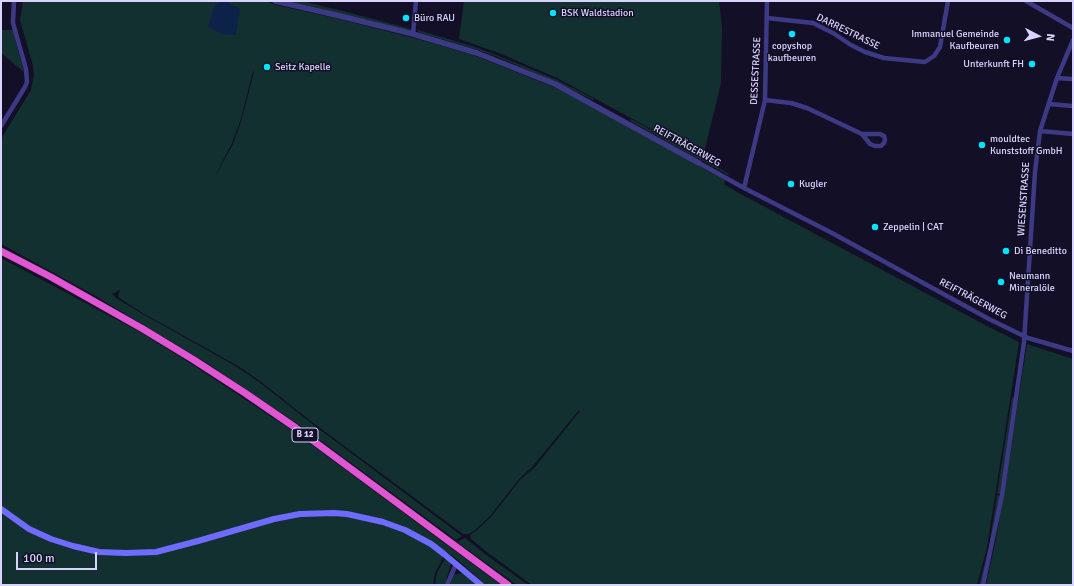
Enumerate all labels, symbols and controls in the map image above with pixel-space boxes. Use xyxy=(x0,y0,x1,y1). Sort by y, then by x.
place label: BSK Waldstadion xyxy=(561,7,634,19)
marker: BSK Waldstadion xyxy=(548,8,558,18)
street label: DARRESTRASSE xyxy=(814,11,882,53)
place label: Büro RAU xyxy=(414,12,455,24)
marker: Büro RAU xyxy=(401,13,411,23)
north arrow xyxy=(1018,16,1058,56)
place label: Immanuel Gemeinde Kaufbeuren xyxy=(911,28,999,52)
marker: copyshop kaufbeuren xyxy=(787,29,797,39)
text: N xyxy=(1044,33,1057,42)
marker: Immanuel Gemeinde Kaufbeuren xyxy=(1002,35,1012,45)
street label: DESSESTRASSE xyxy=(748,37,764,105)
place label: copyshop kaufbeuren xyxy=(768,40,816,64)
place label: Unterkunft FH xyxy=(963,58,1024,70)
marker: Unterkunft FH xyxy=(1027,59,1037,69)
place label: Seitz Kapelle xyxy=(275,61,331,73)
marker: Seitz Kapelle xyxy=(262,62,272,72)
street label: REIFTRÄGERWEG xyxy=(651,123,723,169)
place label: mouldtec Kunststoff GmbH xyxy=(990,133,1063,156)
marker: mouldtec Kunststoff GmbH xyxy=(977,140,987,150)
street label: WIESENSTRASSE xyxy=(1015,162,1033,236)
place label: Kugler xyxy=(799,178,827,190)
marker: Kugler xyxy=(786,179,796,189)
place label: Zeppelin | CAT xyxy=(883,221,943,233)
marker: Zeppelin | CAT xyxy=(870,222,880,232)
place label: Di Beneditto xyxy=(1014,245,1067,257)
marker: Di Beneditto xyxy=(1001,246,1011,256)
place label: Neumann Mineralöle xyxy=(1009,270,1055,294)
street label: REIFTRÄGERWEG xyxy=(937,276,1009,322)
marker: Neumann Mineralöle xyxy=(996,277,1006,287)
road number: B 12 xyxy=(292,428,318,442)
scale bar xyxy=(18,544,99,570)
text: 100 m xyxy=(23,551,55,566)

